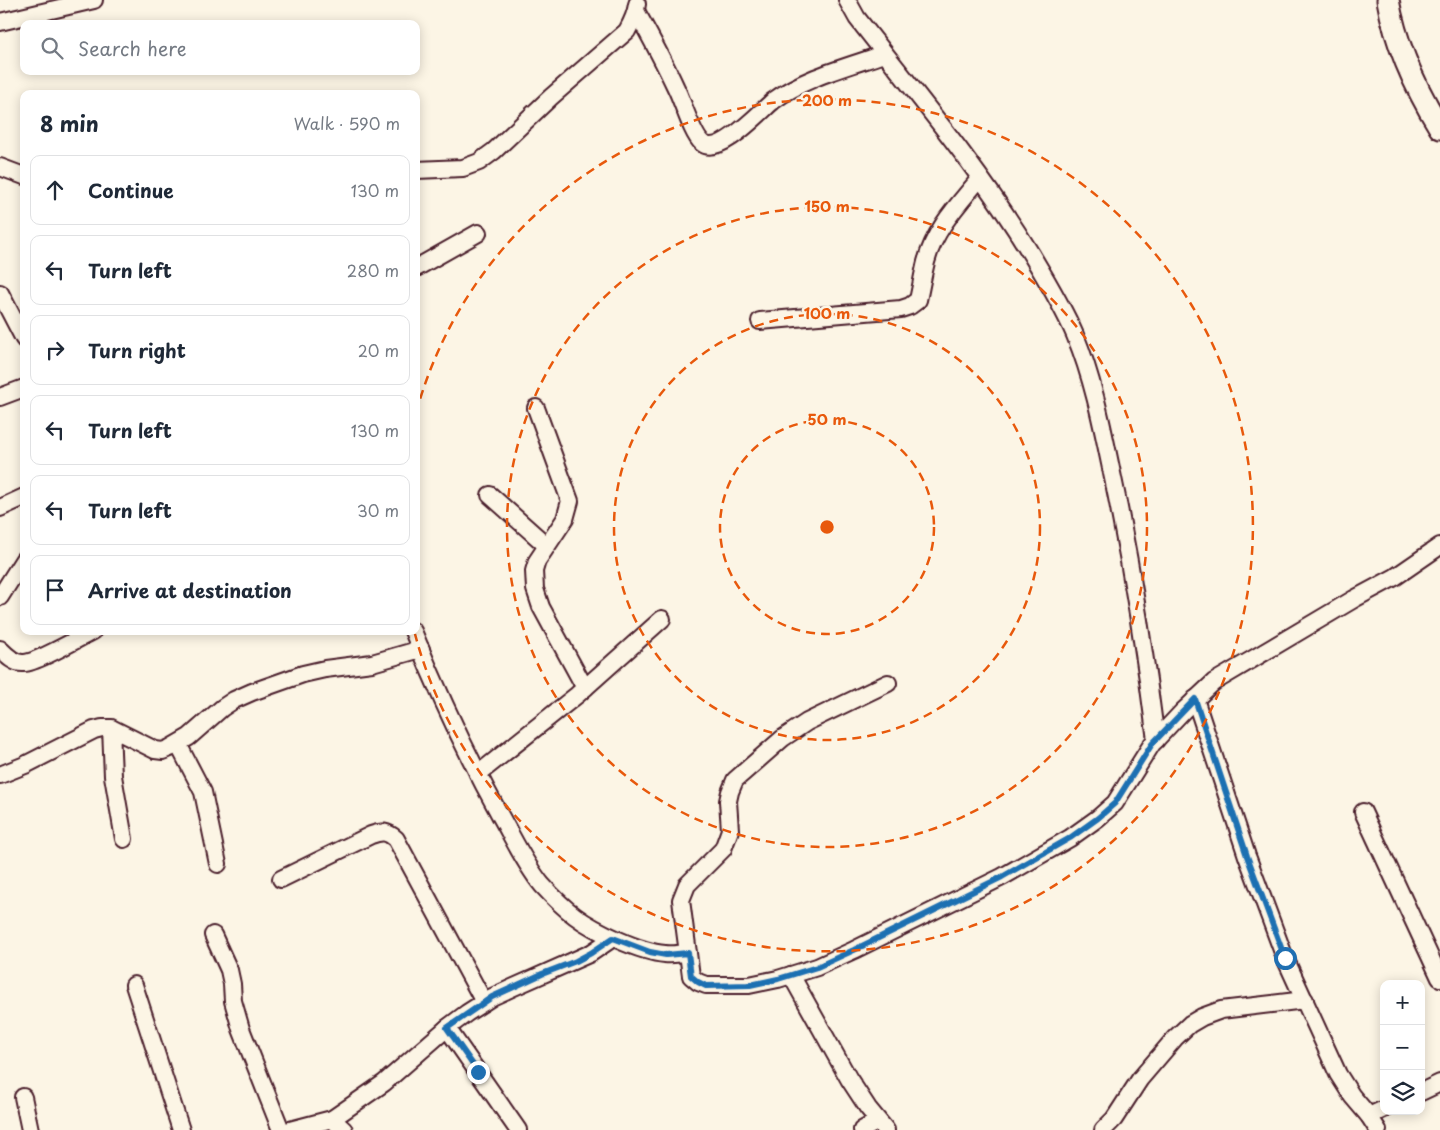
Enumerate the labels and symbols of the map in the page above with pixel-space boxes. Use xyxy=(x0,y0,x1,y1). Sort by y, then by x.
text: 200 m xyxy=(802,88,852,111)
text: 150 m xyxy=(804,194,850,217)
text: 100 m xyxy=(804,301,850,324)
text: 50 m xyxy=(808,407,846,430)
centre of rings xyxy=(818,518,836,536)
route start xyxy=(1274,947,1297,970)
route end xyxy=(467,1061,490,1084)

